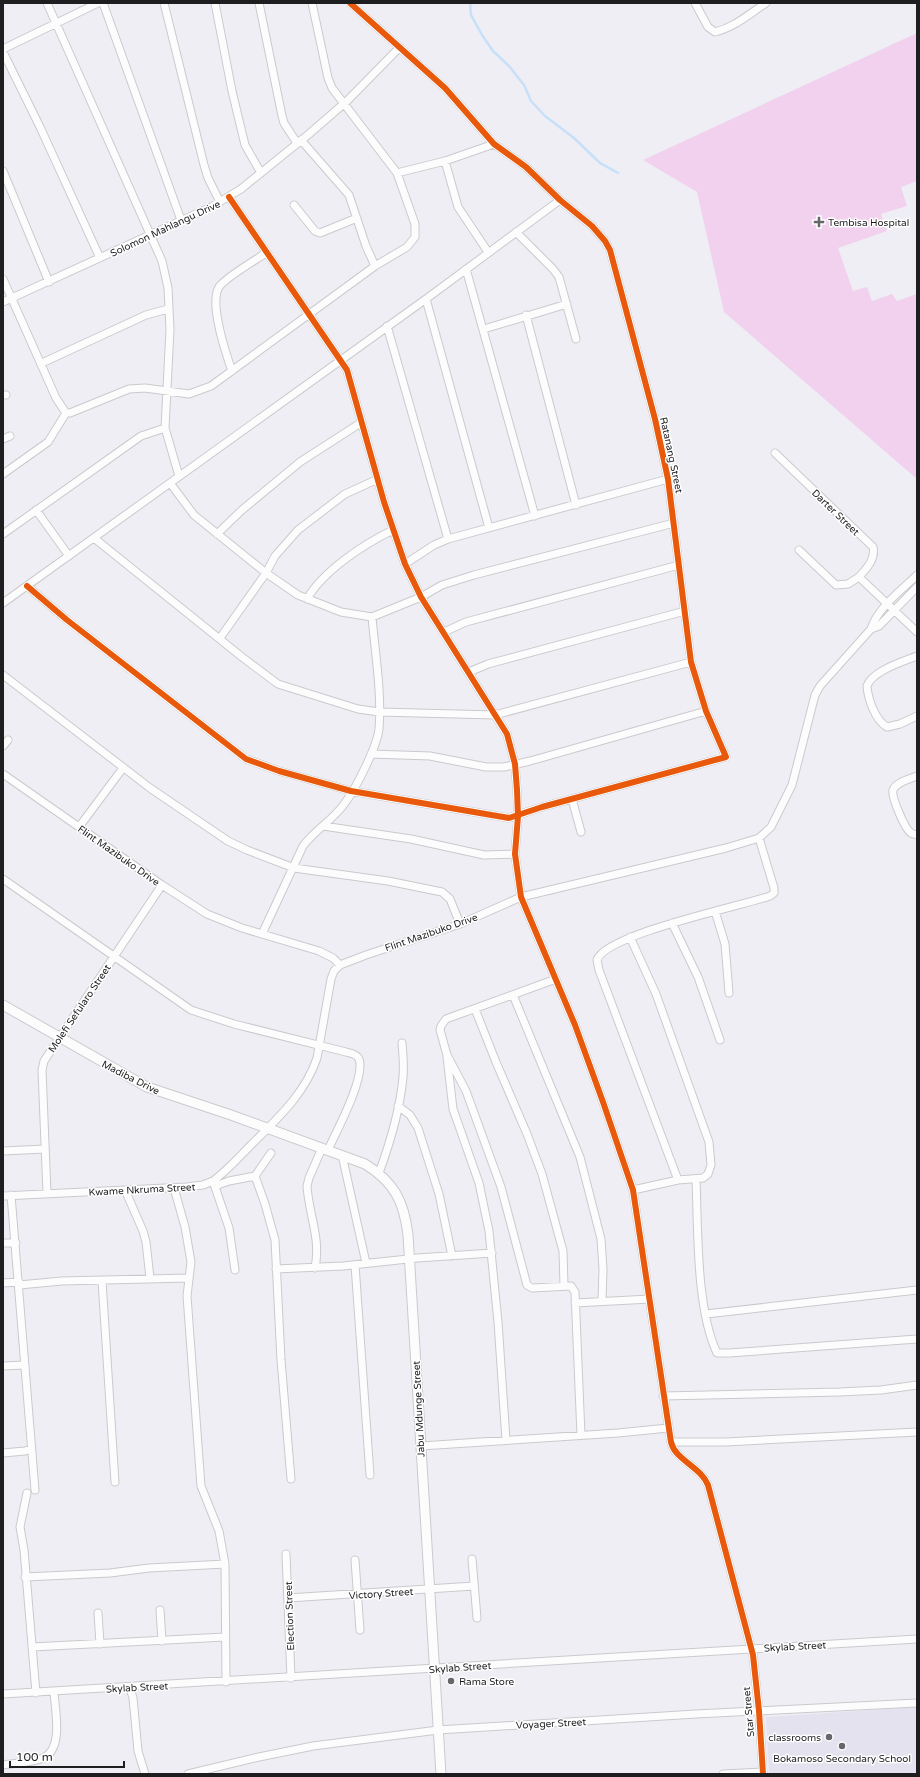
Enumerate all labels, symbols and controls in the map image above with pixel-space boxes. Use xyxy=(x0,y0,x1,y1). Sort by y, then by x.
street label: Solomon Mahlangu Drive xyxy=(109,198,223,260)
marker: Tembisa Hospital xyxy=(813,216,825,228)
place label: Tembisa Hospital xyxy=(828,217,909,229)
street label: Ratanang Street xyxy=(657,416,685,494)
street label: Darter Street xyxy=(809,487,862,538)
street label: Flint Mazibuko Drive xyxy=(75,823,162,889)
street label: Flint Mazibuko Drive xyxy=(383,911,480,954)
street label: Molefi Sefularo Street xyxy=(46,962,114,1055)
street label: Madiba Drive xyxy=(100,1058,162,1098)
street label: Kwame Nkruma Street xyxy=(88,1181,196,1199)
street label: Jabu Mdunge Street xyxy=(410,1360,428,1457)
street label: Election Street xyxy=(283,1581,297,1651)
street label: Victory Street xyxy=(348,1586,414,1602)
street label: Skylab Street xyxy=(764,1639,827,1655)
street label: Skylab Street xyxy=(428,1660,492,1676)
marker: Rama Store xyxy=(446,1676,456,1686)
place label: Rama Store xyxy=(459,1676,515,1688)
street label: Skylab Street xyxy=(106,1680,169,1696)
street label: Star Street xyxy=(741,1686,757,1738)
street label: Voyager Street xyxy=(516,1716,587,1732)
place label: classrooms xyxy=(768,1732,821,1744)
marker: classrooms xyxy=(824,1732,834,1742)
marker: Bokamoso Secondary School xyxy=(837,1741,847,1751)
scale bar xyxy=(10,1743,124,1769)
text: 100 m xyxy=(16,1750,53,1764)
place label: Bokamoso Secondary School xyxy=(773,1753,911,1765)

